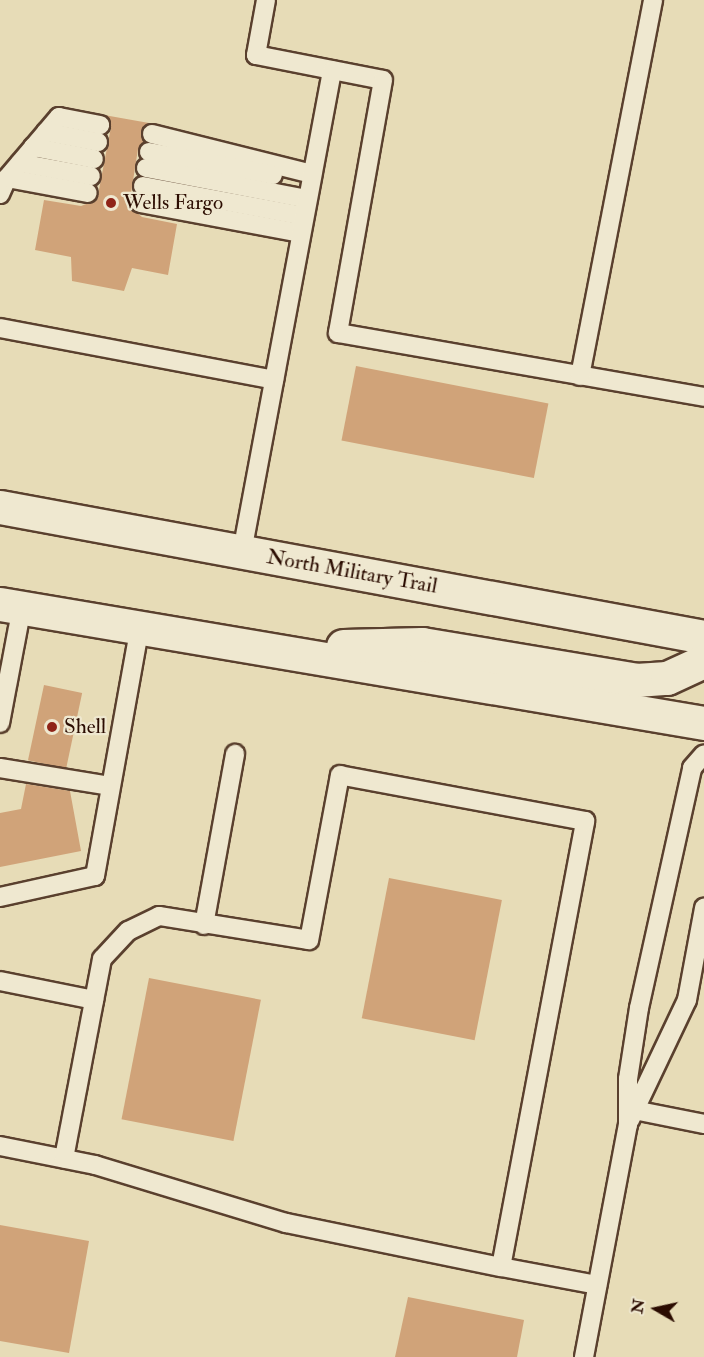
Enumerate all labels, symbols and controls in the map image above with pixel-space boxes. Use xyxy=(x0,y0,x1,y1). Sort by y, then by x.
place label: Wells Fargo xyxy=(123,190,223,216)
marker: Wells Fargo xyxy=(104,196,118,210)
street label: North Military Trail xyxy=(265,545,439,599)
place label: Shell xyxy=(64,714,106,740)
marker: Shell xyxy=(45,720,59,734)
north arrow xyxy=(626,1279,686,1339)
text: N xyxy=(627,1298,649,1315)

